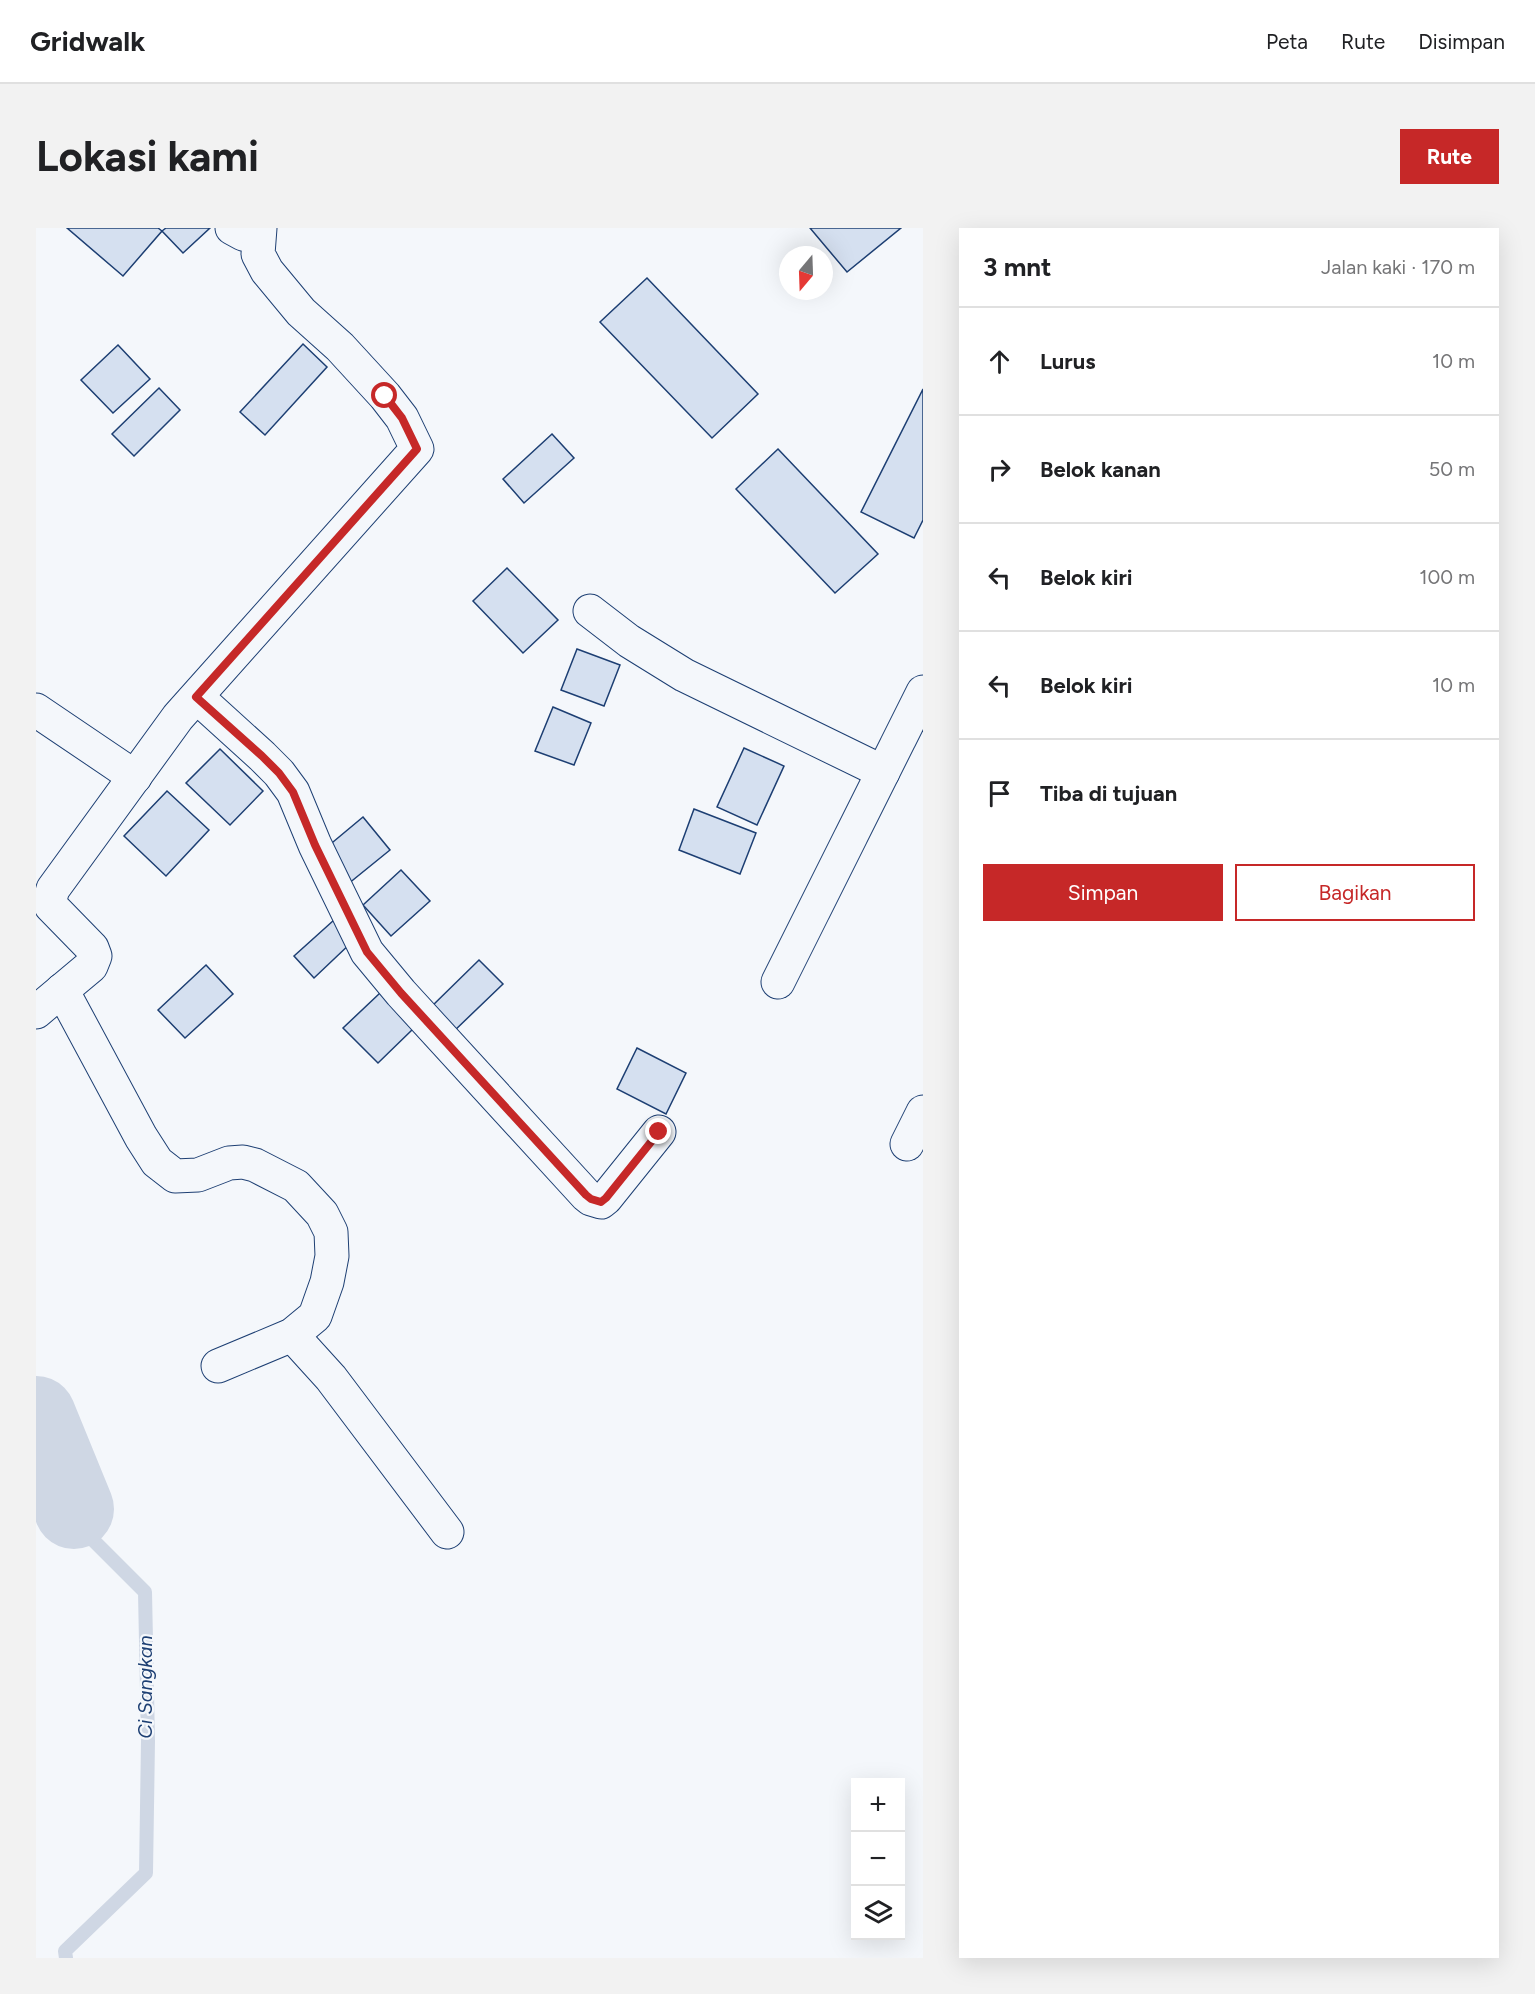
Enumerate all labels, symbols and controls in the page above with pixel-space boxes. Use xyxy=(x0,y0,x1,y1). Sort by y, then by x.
text: Gridwalk xyxy=(30,24,145,58)
text: Peta xyxy=(1266,29,1308,54)
text: Rute xyxy=(1341,29,1385,54)
text: Disimpan xyxy=(1418,29,1505,54)
button: Rute xyxy=(1400,129,1499,184)
text: Lokasi kami xyxy=(36,131,259,182)
north arrow xyxy=(779,246,833,300)
text: 3 mnt xyxy=(983,251,1052,283)
text: Jalan kaki · 170 m xyxy=(1321,255,1475,279)
icon: ahead xyxy=(983,345,1016,378)
text: Lurus xyxy=(1040,348,1095,375)
text: 10 m xyxy=(1432,349,1475,373)
route start xyxy=(371,382,397,408)
icon: right xyxy=(983,453,1016,486)
text: Belok kanan xyxy=(1040,456,1161,483)
text: 50 m xyxy=(1429,457,1475,481)
icon: left xyxy=(983,561,1016,594)
text: Belok kiri xyxy=(1040,564,1133,591)
text: 100 m xyxy=(1419,565,1475,589)
icon: left xyxy=(983,669,1016,702)
text: Belok kiri xyxy=(1040,672,1133,699)
text: 10 m xyxy=(1432,673,1475,697)
icon: arrive xyxy=(983,777,1016,810)
text: Tiba di tujuan xyxy=(1040,780,1177,807)
button: Simpan xyxy=(983,864,1223,921)
button: Bagikan xyxy=(1235,864,1475,921)
route end xyxy=(645,1118,671,1144)
water label: Ci Sangkan xyxy=(133,1635,157,1739)
map controls xyxy=(851,1778,905,1940)
button: + xyxy=(851,1778,905,1832)
button: − xyxy=(851,1832,905,1886)
button: layers xyxy=(851,1886,905,1940)

